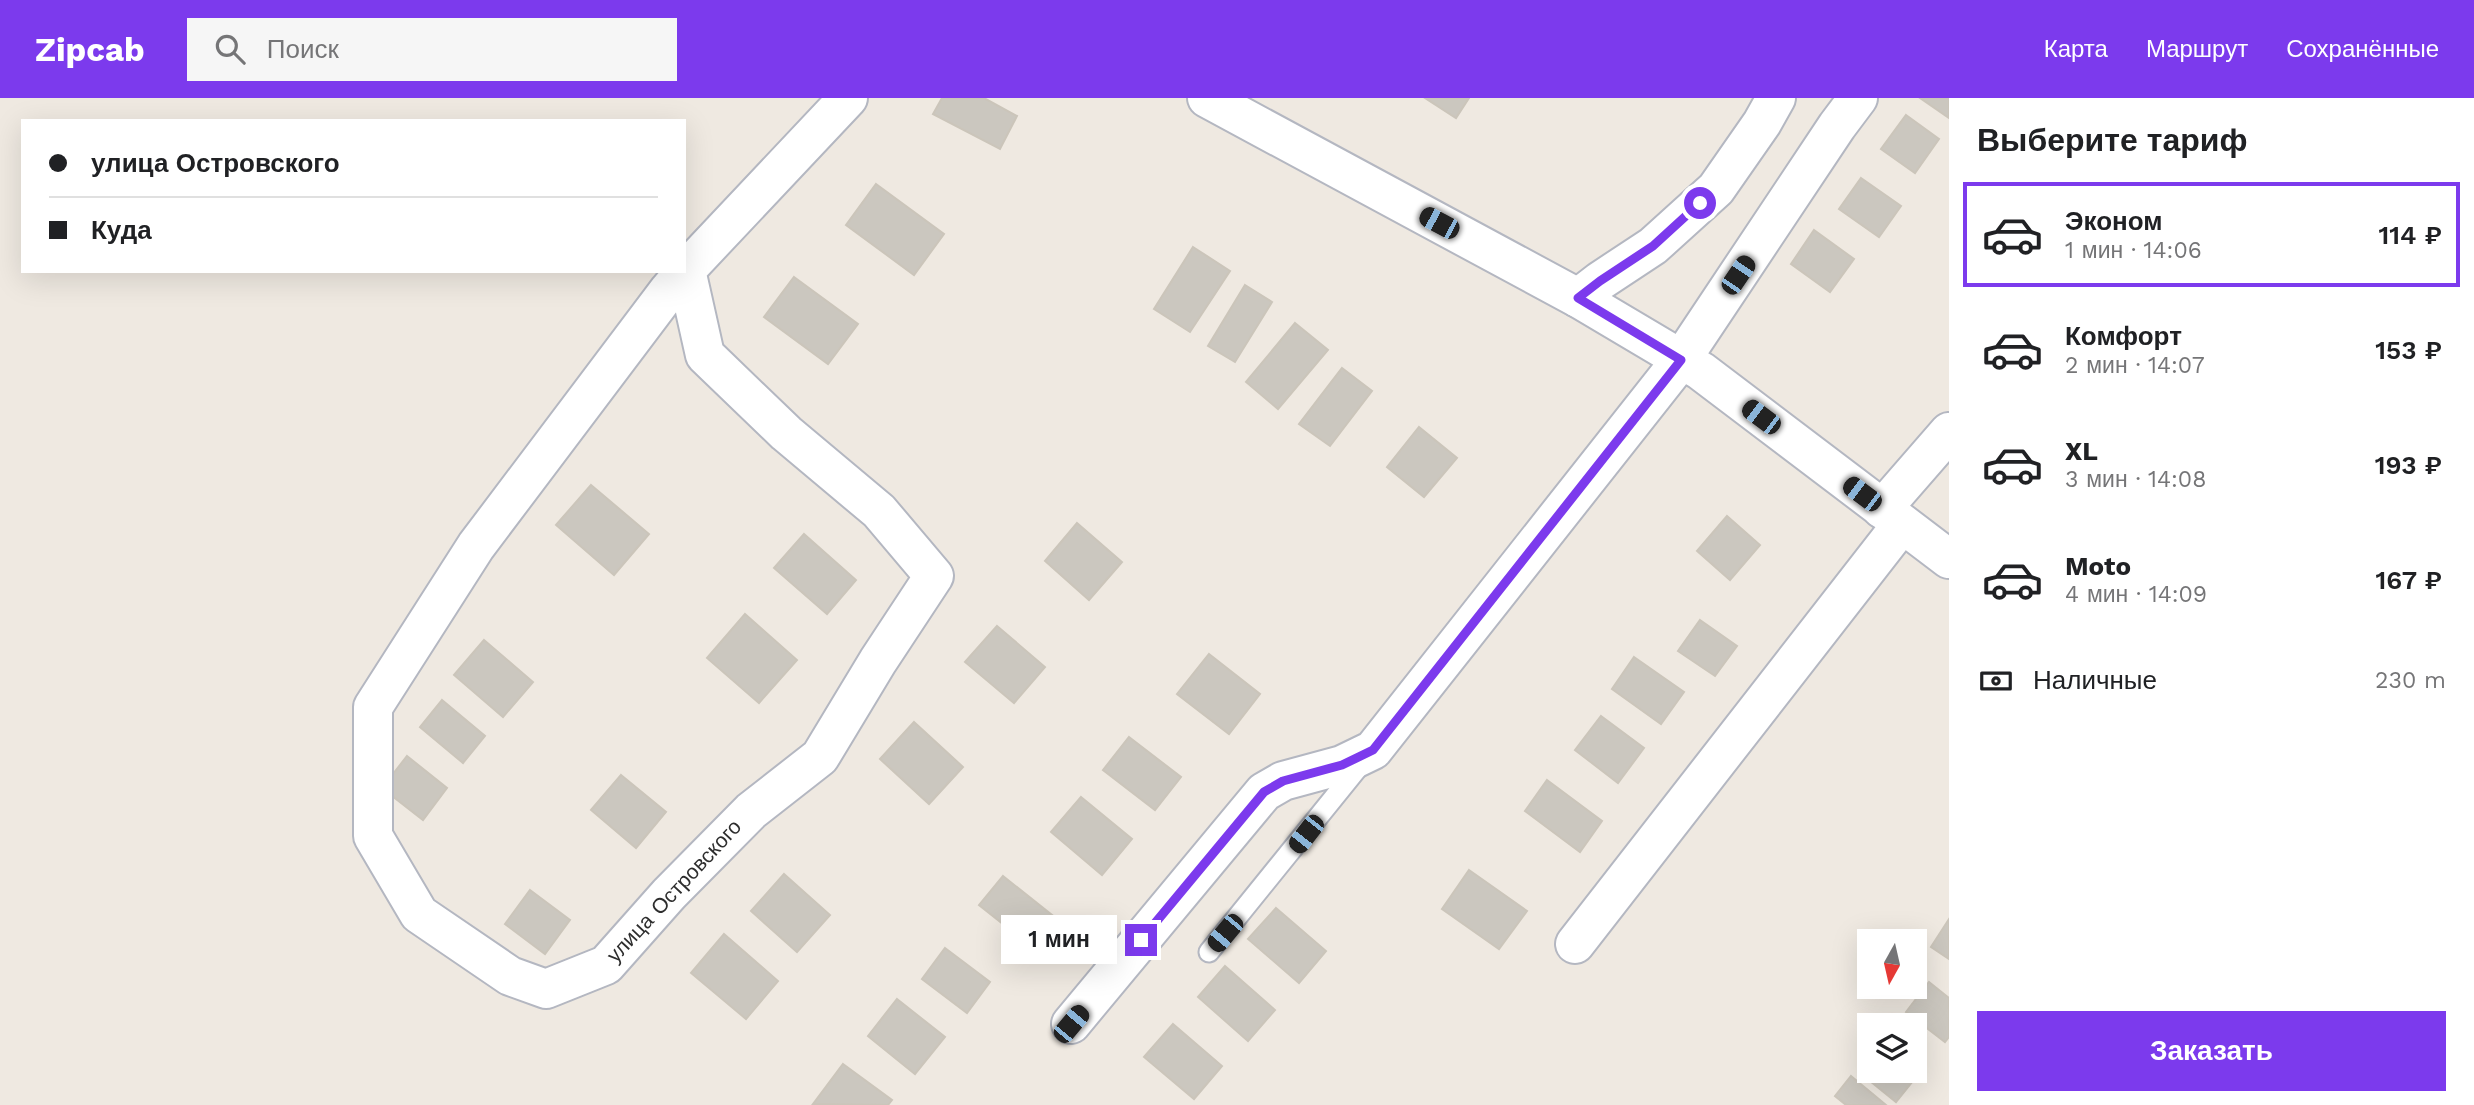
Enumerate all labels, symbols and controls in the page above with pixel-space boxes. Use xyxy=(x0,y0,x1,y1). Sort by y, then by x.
search box xyxy=(187,18,677,81)
text: Zipcab xyxy=(35,30,145,69)
icon: search xyxy=(211,30,249,68)
text: Поиск xyxy=(267,34,339,64)
text: Карта xyxy=(2044,35,2108,63)
text: Маршрут xyxy=(2146,35,2248,63)
text: Сохранённые xyxy=(2286,35,2439,63)
text: Выберите тариф xyxy=(1977,121,2248,159)
text: улица Островского xyxy=(91,148,340,178)
route start xyxy=(1684,187,1716,219)
icon: car xyxy=(1981,203,2044,266)
car xyxy=(1416,204,1463,242)
text: Эконом xyxy=(2065,206,2163,236)
text: Куда xyxy=(91,215,152,245)
text: 114 ₽ xyxy=(2378,220,2442,250)
text: 1 мин · 14:06 xyxy=(2065,237,2202,264)
car xyxy=(1718,252,1759,298)
icon: car xyxy=(1981,318,2044,381)
text: Комфорт xyxy=(2065,321,2182,351)
text: 153 ₽ xyxy=(2375,335,2442,365)
text: 2 мин · 14:07 xyxy=(2065,352,2205,379)
car xyxy=(1738,396,1785,438)
icon: car xyxy=(1981,433,2044,496)
text: XL xyxy=(2065,436,2098,466)
text: 193 ₽ xyxy=(2375,450,2442,480)
text: 3 мин · 14:08 xyxy=(2065,466,2206,493)
car xyxy=(1839,473,1886,515)
icon: car xyxy=(1981,548,2044,611)
text: Moto xyxy=(2065,551,2131,581)
text: 167 ₽ xyxy=(2376,565,2442,595)
text: 4 мин · 14:09 xyxy=(2065,581,2207,608)
icon: cash xyxy=(1977,662,2015,700)
text: Наличные xyxy=(2033,665,2157,695)
text: 230 m xyxy=(2375,667,2446,694)
car xyxy=(1285,811,1328,857)
street label: улица Островского xyxy=(601,814,746,967)
car xyxy=(1204,910,1247,956)
callout: 1 мин xyxy=(1001,916,1116,964)
route end xyxy=(1125,924,1157,956)
text: 1 мин xyxy=(1028,926,1090,953)
north arrow xyxy=(1857,929,1927,999)
map controls xyxy=(1857,929,1927,1083)
car xyxy=(1050,1001,1093,1047)
button: Заказать xyxy=(1977,1011,2446,1091)
button: layers xyxy=(1857,1013,1927,1083)

